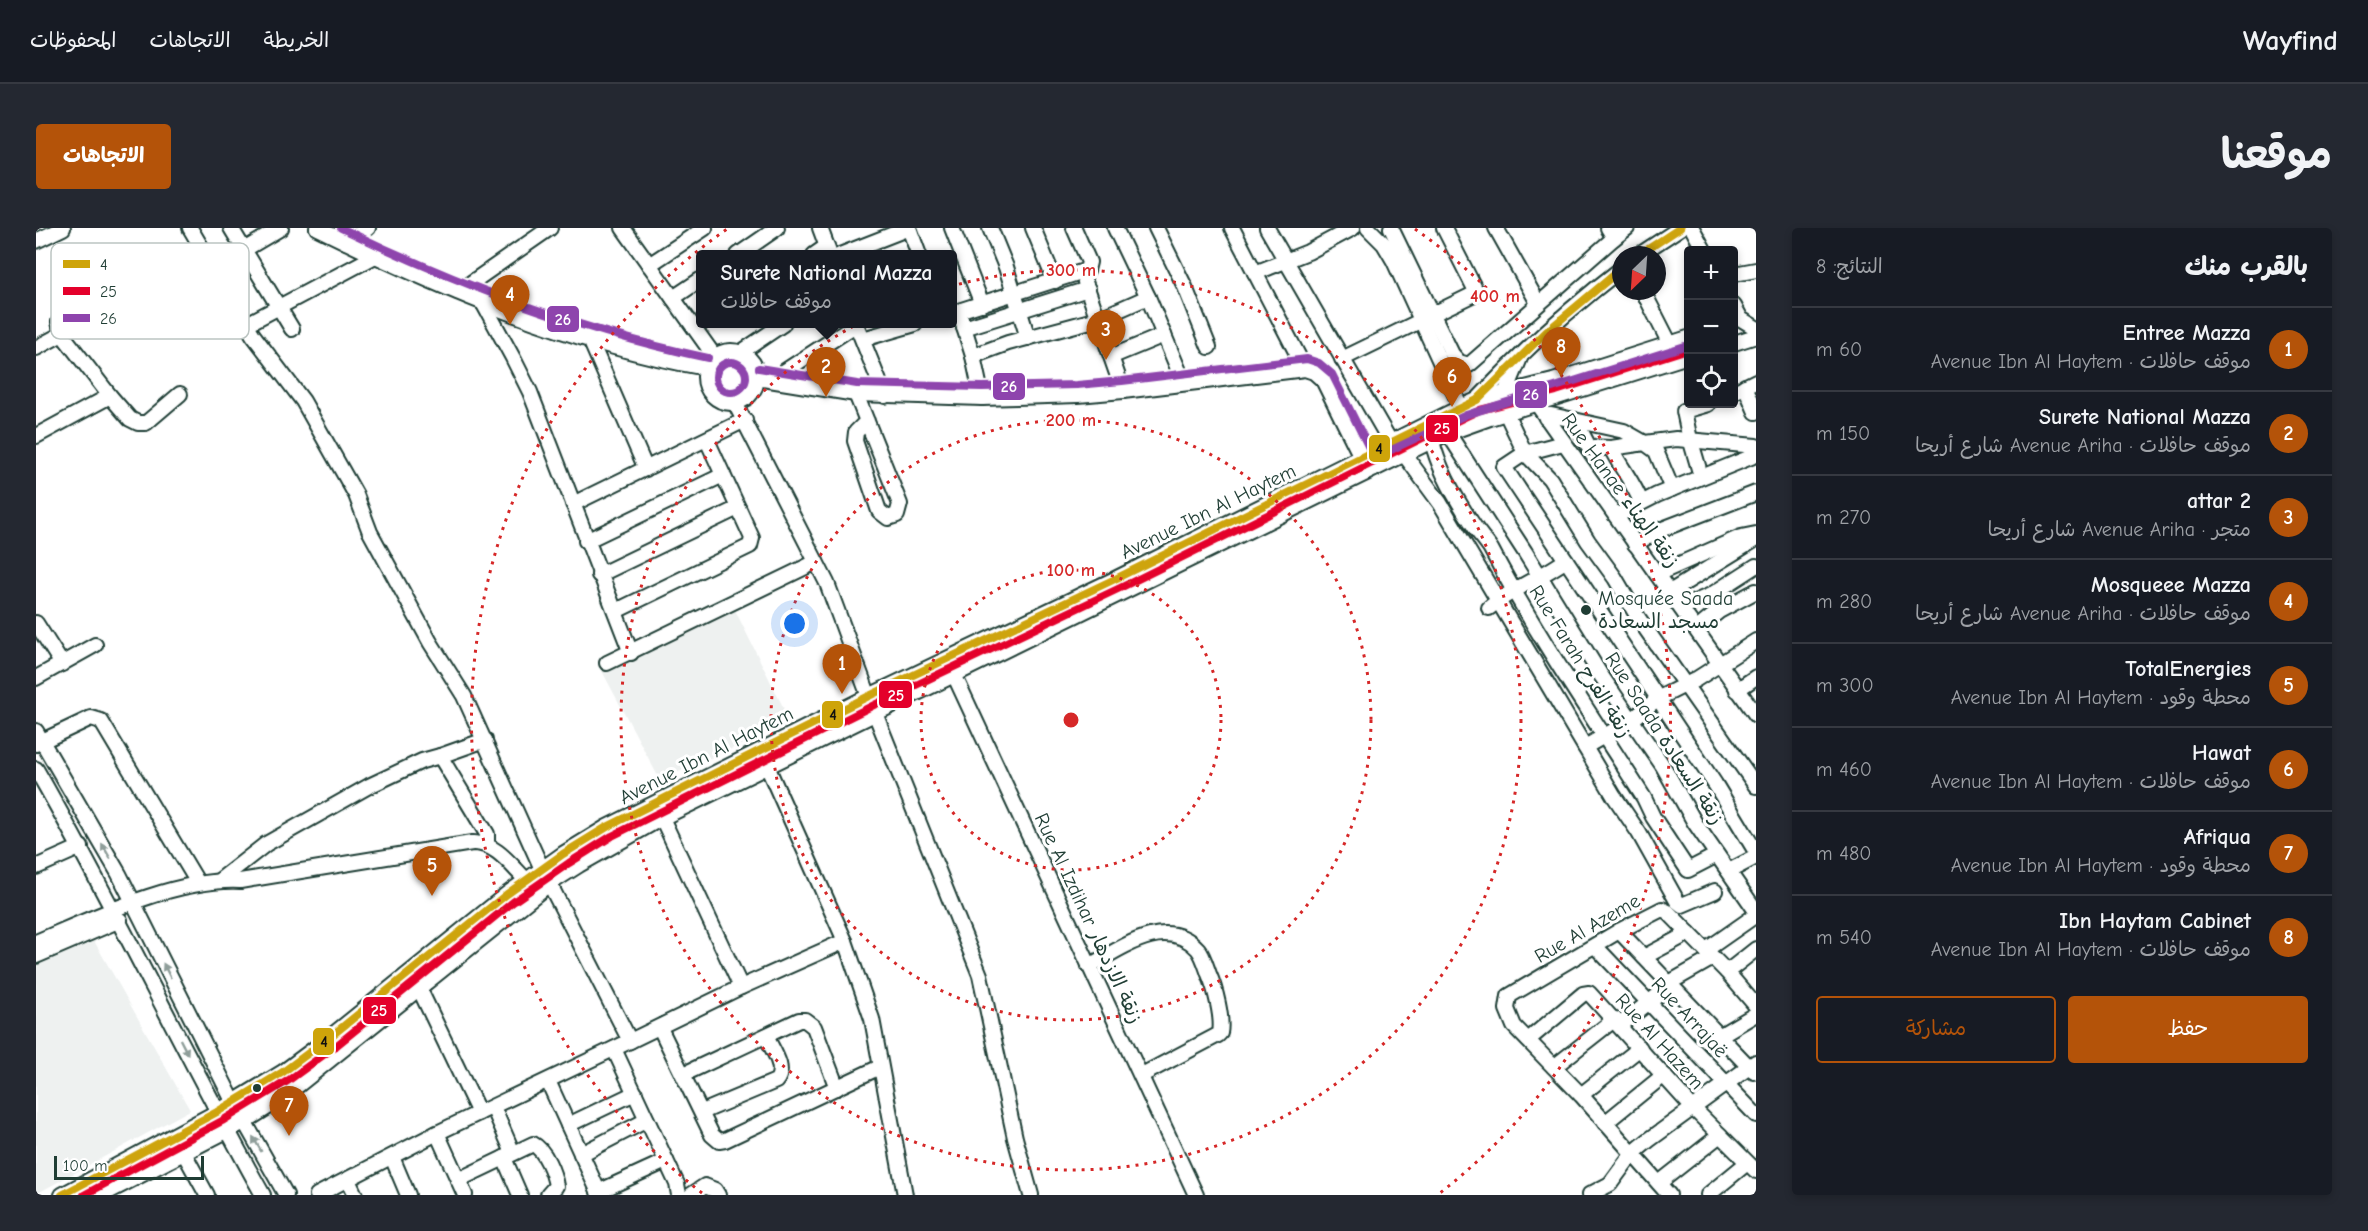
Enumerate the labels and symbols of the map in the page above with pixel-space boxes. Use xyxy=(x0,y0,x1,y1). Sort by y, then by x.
legend xyxy=(51,243,249,339)
north arrow xyxy=(1612,246,1666,300)
text: 4 xyxy=(100,256,108,274)
text: 300 m xyxy=(1046,260,1096,281)
pin: 4 xyxy=(490,276,530,325)
text: 25 xyxy=(100,283,117,301)
text: 400 m xyxy=(1470,286,1520,307)
line badge: 26 xyxy=(546,305,580,333)
text: 26 xyxy=(100,310,117,328)
pin: 3 xyxy=(1086,310,1126,360)
text: 26 xyxy=(555,311,571,329)
pin: 8 xyxy=(1542,328,1580,377)
pin: 2 xyxy=(806,348,846,397)
pin: 6 xyxy=(1432,358,1472,407)
line badge: 26 xyxy=(992,372,1026,401)
text: 26 xyxy=(1001,378,1017,396)
line badge: 26 xyxy=(1514,380,1548,409)
text: 26 xyxy=(1523,386,1539,404)
street label: Rue Hanae زنقة الهناء xyxy=(1557,409,1684,572)
text: 200 m xyxy=(1046,410,1096,431)
line badge: 25 xyxy=(1425,414,1459,443)
text: 25 xyxy=(1434,420,1450,438)
line badge: 4 xyxy=(1368,434,1391,463)
text: 4 xyxy=(1375,440,1383,458)
street label: Avenue Ibn Al Haytem xyxy=(1117,459,1300,564)
text: 100 m xyxy=(1047,560,1095,581)
street label: Rue Farah زنقة الفرح xyxy=(1523,581,1637,743)
place label: Mosquée Saada مسجد السعادة xyxy=(1598,587,1733,633)
marker: Mosquée Saada مسجد السعادة xyxy=(1579,603,1593,617)
your location xyxy=(780,609,809,638)
pin: 1 xyxy=(822,644,862,694)
street label: Rue Saada زنقة السعادة xyxy=(1600,648,1729,829)
line badge: 25 xyxy=(878,680,913,709)
text: 25 xyxy=(888,687,904,705)
line badge: 4 xyxy=(821,700,844,729)
street label: Avenue Ibn Al Haytem xyxy=(615,702,797,809)
text: 4 xyxy=(829,706,837,724)
centre of rings xyxy=(1061,710,1081,730)
street label: Rue Al Izdihar زنقة الازدهار xyxy=(1030,810,1147,1027)
one-way arrow xyxy=(101,842,111,859)
pin: 5 xyxy=(412,846,452,896)
street label: Rue Al Azeme xyxy=(1530,889,1644,968)
one-way arrow xyxy=(162,963,172,980)
street label: Rue Arrajaë xyxy=(1647,972,1733,1062)
street label: Rue Al Hazem xyxy=(1611,989,1709,1094)
line badge: 25 xyxy=(362,996,397,1025)
text: 25 xyxy=(371,1002,387,1020)
line badge: 4 xyxy=(312,1027,335,1056)
text: 4 xyxy=(320,1033,328,1051)
one-way arrow xyxy=(179,1039,189,1056)
unlabelled marker xyxy=(251,1082,263,1094)
pin: 7 xyxy=(270,1086,308,1136)
one-way arrow xyxy=(252,1135,262,1152)
scale bar xyxy=(54,1153,204,1180)

